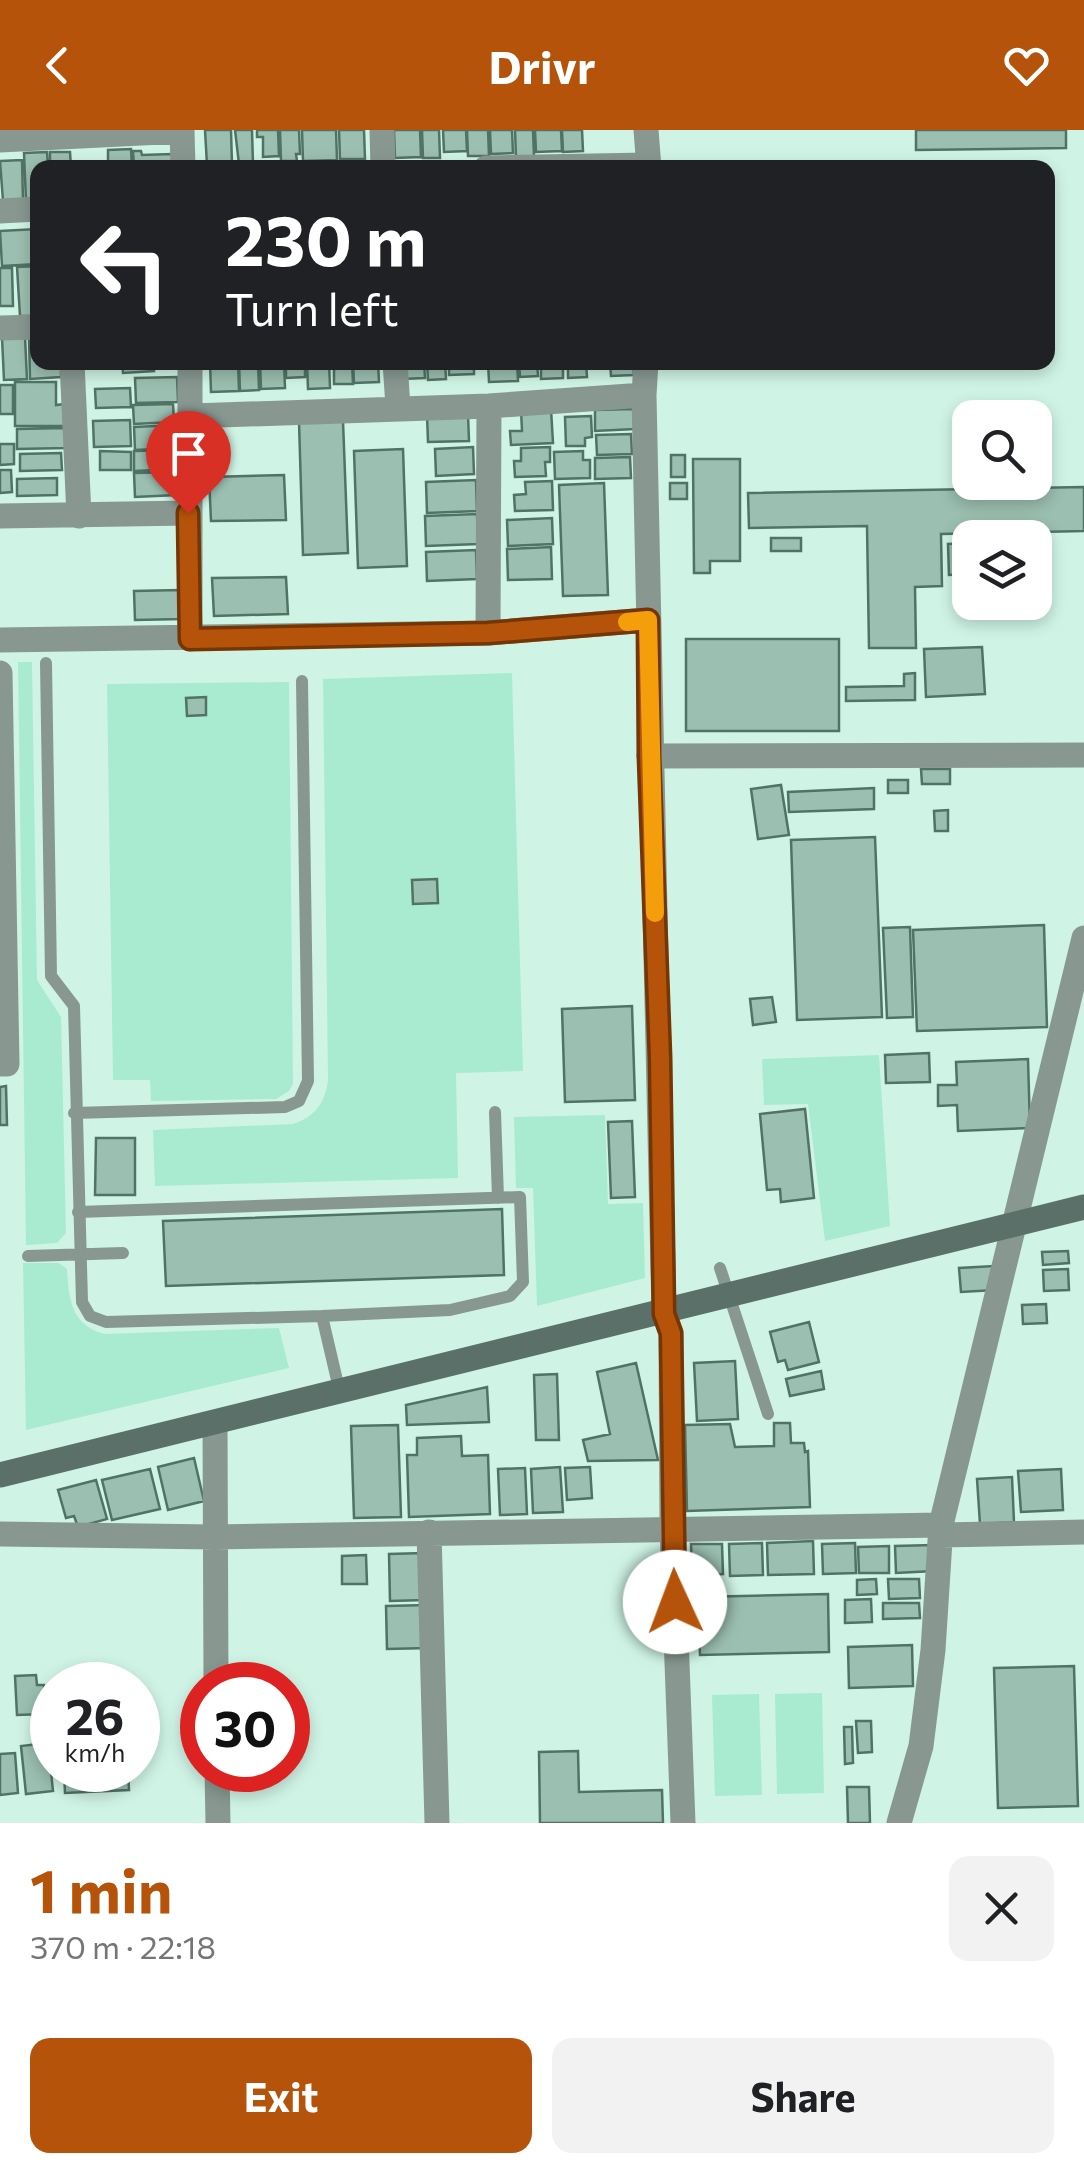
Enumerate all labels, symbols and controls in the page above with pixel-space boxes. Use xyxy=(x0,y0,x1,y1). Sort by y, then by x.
icon: back xyxy=(30,38,85,93)
text: Drivr xyxy=(488,38,596,93)
icon: heart xyxy=(999,38,1054,93)
text: 230 m xyxy=(225,195,427,280)
icon: left xyxy=(60,200,190,330)
text: Turn left xyxy=(225,280,399,335)
map controls xyxy=(952,400,1052,620)
button: search xyxy=(952,400,1052,500)
pin xyxy=(146,411,231,514)
icon: arrive xyxy=(161,426,216,481)
button: layers xyxy=(952,520,1052,620)
position arrow xyxy=(623,1550,727,1654)
speed limit sign: 30 xyxy=(180,1662,310,1792)
text: 26 xyxy=(65,1684,124,1745)
text: km/h xyxy=(65,1737,125,1767)
text: 1 min xyxy=(30,1852,172,1925)
button: close xyxy=(949,1856,1054,1961)
text: 370 m · 22:18 xyxy=(30,1926,216,1966)
button: Exit xyxy=(30,2038,532,2153)
button: Share xyxy=(552,2038,1054,2153)

